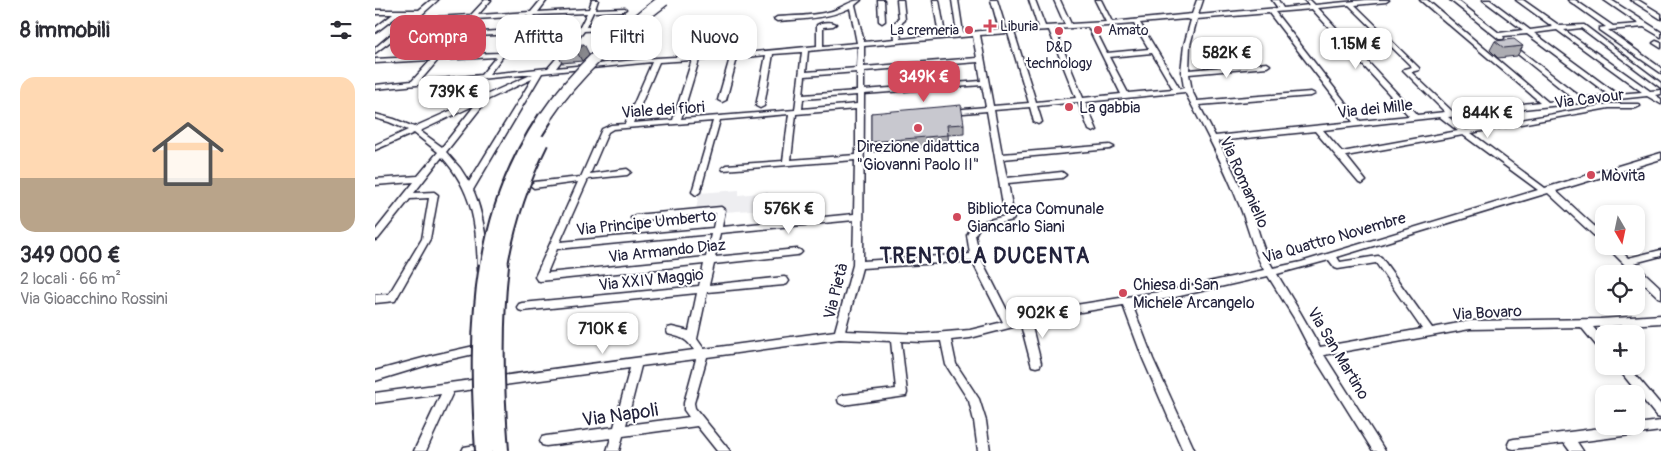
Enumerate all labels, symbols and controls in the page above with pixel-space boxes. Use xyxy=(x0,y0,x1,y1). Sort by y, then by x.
chip: Compra xyxy=(390,15,486,60)
chip: Affitta xyxy=(496,15,581,60)
chip: Filtri xyxy=(591,15,662,60)
chip: Nuovo xyxy=(672,15,757,60)
icon: filters xyxy=(327,16,355,44)
text: 8 immobili xyxy=(20,17,110,44)
place label: Liburia xyxy=(1000,18,1038,35)
marker: Liburia xyxy=(984,20,996,32)
place label: La cremeria xyxy=(890,22,959,39)
place label: Amato xyxy=(1108,22,1149,39)
marker: La cremeria xyxy=(963,24,975,36)
marker: Amato xyxy=(1092,24,1104,36)
marker: D&D technology xyxy=(1053,25,1065,37)
pin: 1.15M € xyxy=(1310,28,1402,70)
text: 1.15M € xyxy=(1331,34,1381,54)
pin: 582K € xyxy=(1186,36,1268,79)
place label: D&D technology xyxy=(1025,39,1092,72)
text: 582K € xyxy=(1202,43,1252,63)
pin: 349K € xyxy=(883,61,965,103)
text: 349K € xyxy=(899,67,949,87)
pin: 739K € xyxy=(413,76,495,118)
text: 739K € xyxy=(429,82,479,102)
street label: Via Cavour xyxy=(1553,85,1625,113)
street label: Via dei Mille xyxy=(1337,95,1414,123)
pin: 844K € xyxy=(1447,96,1529,139)
street label: Viale dei fiori xyxy=(621,97,706,123)
place label: La gabbia xyxy=(1079,98,1140,118)
marker: La gabbia xyxy=(1063,101,1075,113)
text: 844K € xyxy=(1463,103,1513,123)
icon: home xyxy=(143,109,233,199)
marker: Direzione didattica "Giovanni Paolo II" xyxy=(912,122,924,134)
street label: Via Romaniello xyxy=(1215,134,1273,232)
place label: Direzione didattica "Giovanni Paolo II" xyxy=(857,137,980,175)
place label: Mòvita xyxy=(1601,166,1645,186)
marker: Mòvita xyxy=(1585,169,1597,181)
pin: 576K € xyxy=(748,192,830,235)
text: 576K € xyxy=(764,199,814,219)
place label: Biblioteca Comunale Giancarlo Siani xyxy=(967,199,1104,237)
north arrow xyxy=(1595,205,1645,255)
map controls xyxy=(1595,205,1645,435)
street label: Via Principe Umberto xyxy=(575,206,717,240)
street label: Via Quattro Novembre xyxy=(1260,208,1408,268)
marker: Biblioteca Comunale Giancarlo Siani xyxy=(951,211,963,223)
street label: Via Armando Diaz xyxy=(607,235,727,267)
text: 349 000 € xyxy=(20,242,121,269)
district label: TRENTOLA DUCENTA xyxy=(879,243,1090,270)
street label: Via Pietà xyxy=(819,261,853,321)
street label: Via XXIV Maggio xyxy=(598,264,705,295)
button: locate xyxy=(1595,265,1645,315)
text: 2 locali · 66 m² xyxy=(20,269,121,289)
place label: Chiesa di San Michele Arcangelo xyxy=(1133,275,1255,313)
marker: Chiesa di San Michele Arcangelo xyxy=(1117,287,1129,299)
text: Via Gioacchino Rossini xyxy=(20,289,168,309)
pin: 902K € xyxy=(1002,296,1084,339)
street label: Via Bovaro xyxy=(1452,301,1523,325)
text: 902K € xyxy=(1017,303,1069,323)
street label: Via San Martino xyxy=(1303,304,1374,404)
pin: 710K € xyxy=(562,312,644,355)
text: 710K € xyxy=(578,319,628,339)
button: + xyxy=(1595,325,1645,375)
button: − xyxy=(1595,385,1645,435)
street label: Via Napoli xyxy=(581,398,660,432)

